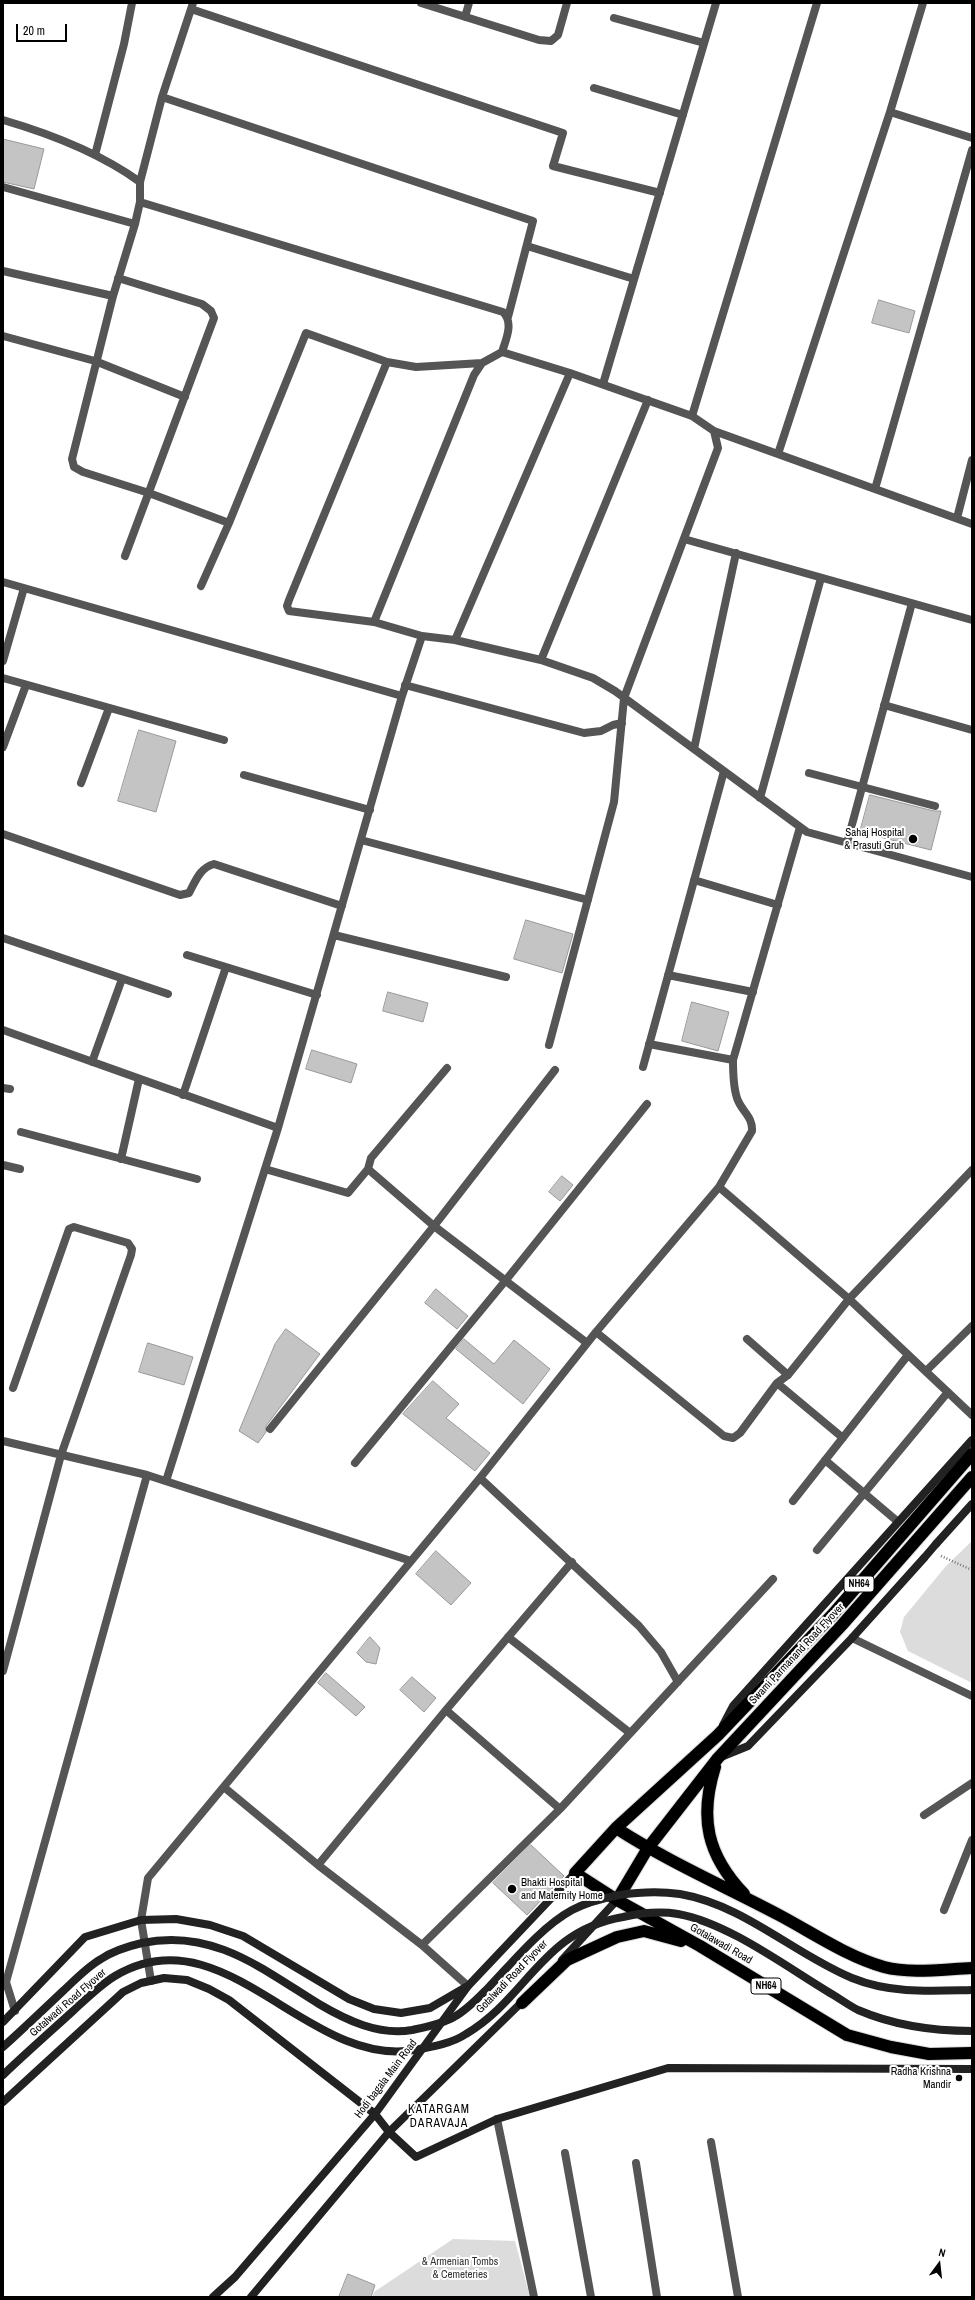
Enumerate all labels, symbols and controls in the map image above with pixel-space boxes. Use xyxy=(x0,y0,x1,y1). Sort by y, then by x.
scale bar xyxy=(18,16,69,42)
text: 20 m xyxy=(23,23,45,39)
place label: Sahaj Hospital & Prasuti Gruh xyxy=(844,826,904,852)
marker: Sahaj Hospital & Prasuti Gruh xyxy=(907,833,919,845)
road number: NH64 xyxy=(844,1576,874,1592)
street label: Swami Parmanand Road Flyover xyxy=(747,1601,847,1707)
place label: Bhakti Hospital and Maternity Home xyxy=(521,1876,603,1902)
marker: Bhakti Hospital and Maternity Home xyxy=(506,1883,518,1895)
street label: Gotalawadi Road xyxy=(688,1921,754,1967)
street label: Gotalwadi Road Flyover xyxy=(474,1938,550,2016)
street label: Gotalwadi Road Flyover xyxy=(27,1966,109,2040)
road number: NH64 xyxy=(751,1978,781,1994)
street label: Hodi bagala Main Road xyxy=(352,2037,420,2121)
place label: Radha Krishna Mandir xyxy=(891,2065,951,2091)
marker: Radha Krishna Mandir xyxy=(954,2073,964,2083)
district label: KATARGAM DARAVAJA xyxy=(408,2103,470,2131)
north arrow xyxy=(919,2244,959,2284)
text: N xyxy=(937,2245,947,2260)
park label: & Armenian Tombs & Cemeteries xyxy=(422,2255,498,2281)

